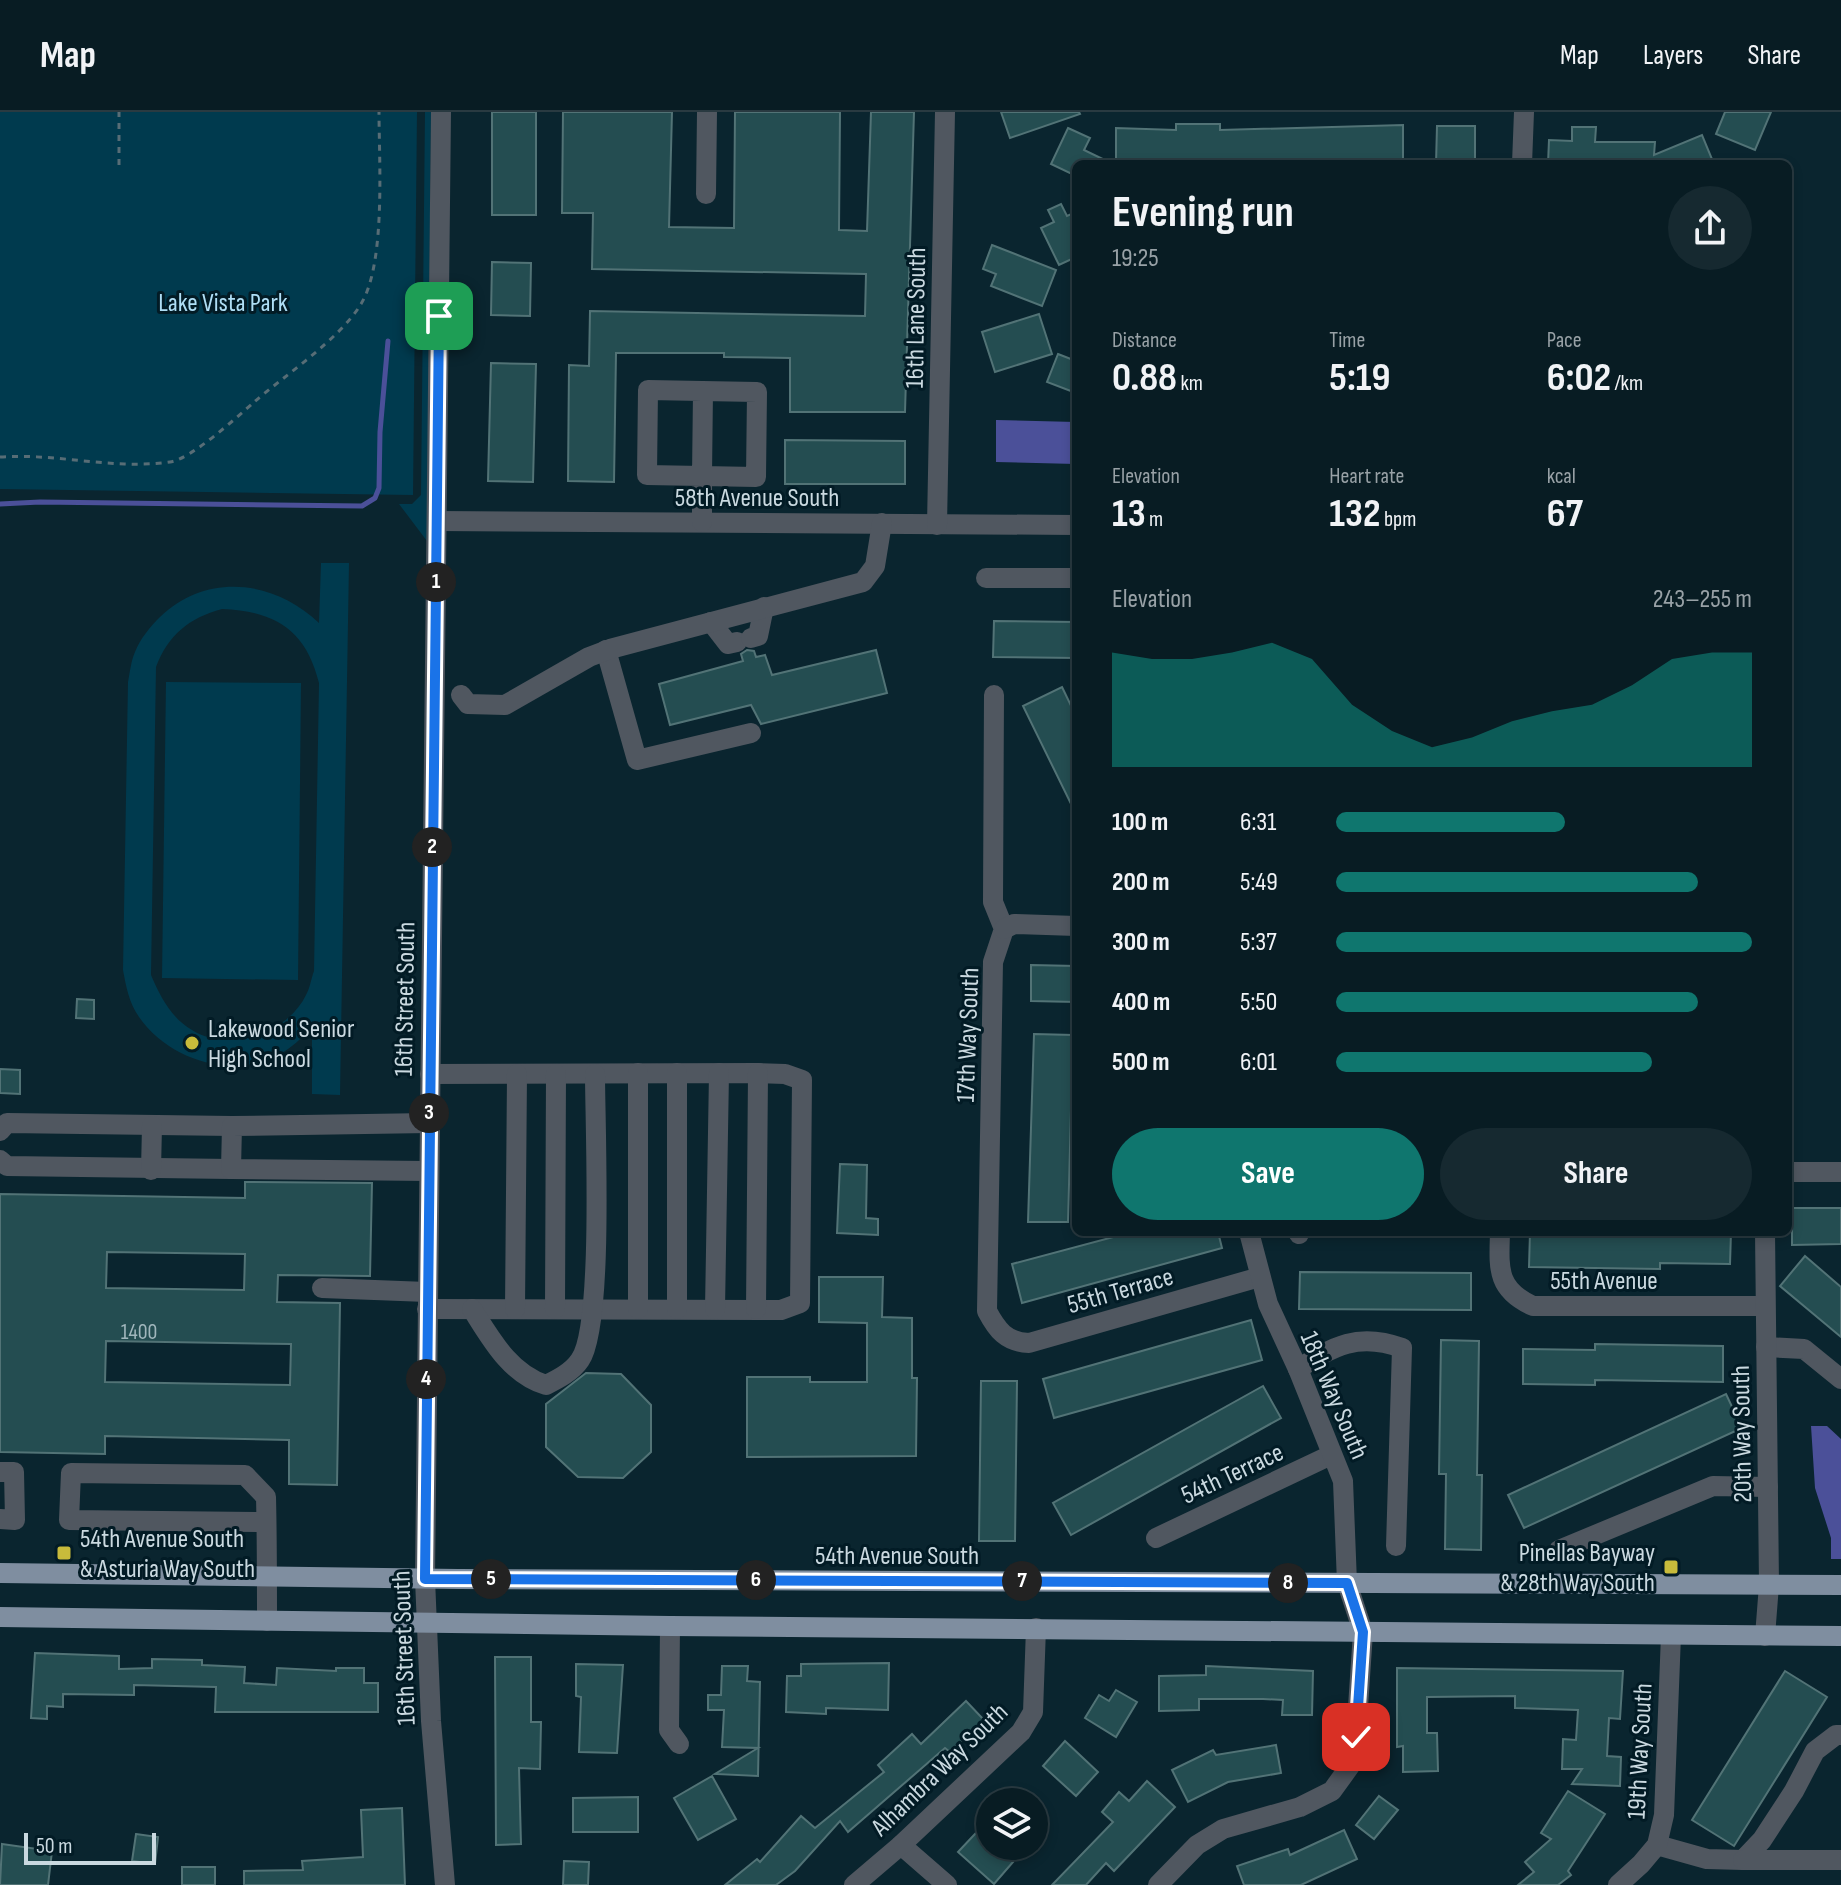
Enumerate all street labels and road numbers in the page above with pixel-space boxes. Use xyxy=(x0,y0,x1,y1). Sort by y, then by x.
street label: 16th Lane South xyxy=(900,247,933,389)
street label: 58th Avenue South xyxy=(675,483,839,514)
street label: 16th Street South xyxy=(389,922,422,1077)
street label: 17th Way South xyxy=(951,967,986,1103)
street label: 55th Terrace xyxy=(1064,1262,1177,1321)
street label: 55th Avenue xyxy=(1550,1266,1658,1297)
street label: 18th Way South xyxy=(1293,1327,1374,1464)
street label: 20th Way South xyxy=(1726,1365,1759,1503)
street label: 54th Terrace xyxy=(1177,1437,1289,1511)
street label: 54th Avenue South xyxy=(815,1541,979,1572)
street label: 16th Street South xyxy=(386,1570,423,1726)
street label: 19th Way South xyxy=(1621,1682,1660,1820)
street label: Alhambra Way South xyxy=(864,1697,1015,1844)

